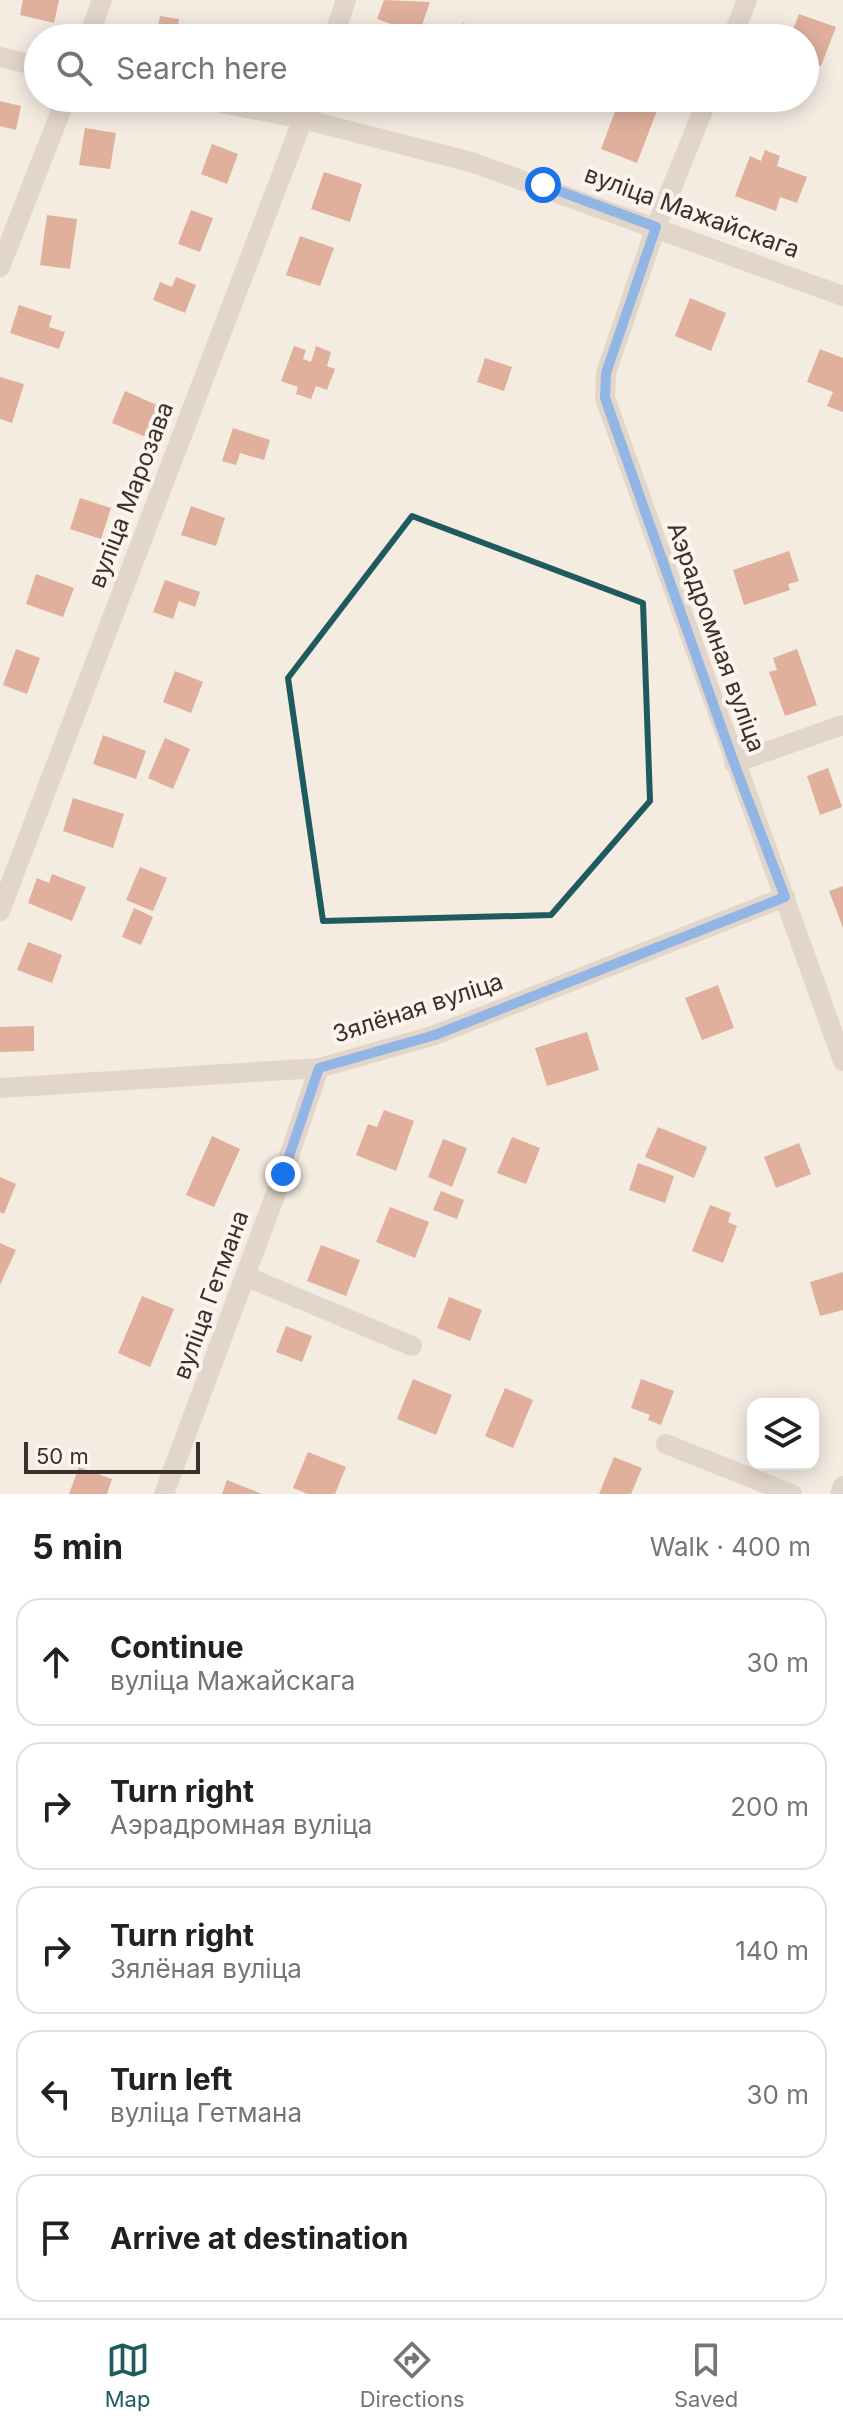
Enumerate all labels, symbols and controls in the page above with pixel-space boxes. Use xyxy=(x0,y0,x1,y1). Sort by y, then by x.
search box xyxy=(24,24,819,112)
icon: search xyxy=(52,46,96,90)
text: Search here xyxy=(116,50,288,86)
street label: вуліца Мажайскага xyxy=(581,159,804,264)
route start xyxy=(525,167,561,203)
street label: вуліца Марозава xyxy=(82,398,179,592)
street label: Аэрадромная вуліца xyxy=(661,518,772,756)
street label: Зялёная вуліца xyxy=(329,966,507,1049)
route end xyxy=(265,1156,301,1192)
street label: вуліца Гетмана xyxy=(167,1207,254,1383)
map controls xyxy=(747,1398,819,1470)
button: layers xyxy=(747,1398,819,1470)
scale bar xyxy=(24,1438,200,1474)
text: 50 m xyxy=(36,1443,89,1469)
text: 5 min xyxy=(32,1526,123,1567)
text: Walk · 400 m xyxy=(650,1531,811,1562)
text: Continue xyxy=(110,1629,244,1665)
icon: ahead xyxy=(34,1640,78,1684)
text: 30 m xyxy=(746,1647,809,1678)
text: вуліца Мажайскага xyxy=(110,1665,355,1696)
text: Turn right xyxy=(110,1773,254,1809)
icon: right xyxy=(34,1784,78,1828)
text: 200 m xyxy=(730,1791,809,1822)
text: Аэрадромная вуліца xyxy=(110,1809,372,1840)
text: Turn right xyxy=(110,1917,254,1953)
icon: right xyxy=(34,1928,78,1972)
text: 140 m xyxy=(735,1935,809,1966)
text: Зялёная вуліца xyxy=(110,1953,302,1984)
text: Turn left xyxy=(110,2061,232,2097)
icon: left xyxy=(34,2072,78,2116)
text: 30 m xyxy=(746,2079,809,2110)
text: вуліца Гетмана xyxy=(110,2097,302,2128)
icon: arrive xyxy=(34,2216,78,2260)
text: Arrive at destination xyxy=(110,2220,408,2256)
tab: Map xyxy=(105,2338,150,2412)
tab: Directions xyxy=(360,2338,465,2412)
tab: Saved xyxy=(674,2338,738,2412)

